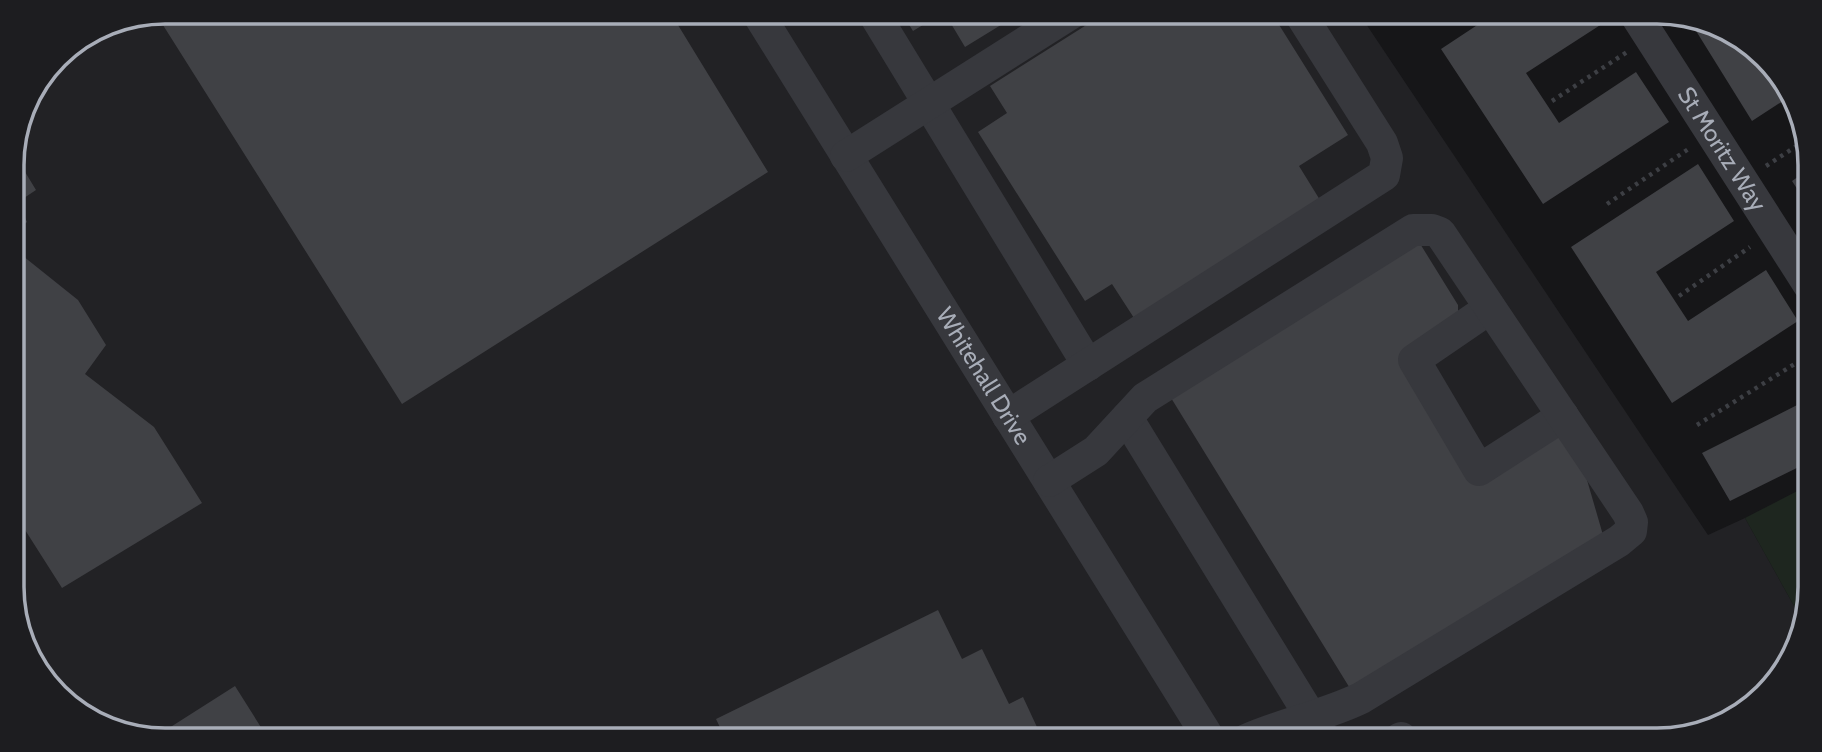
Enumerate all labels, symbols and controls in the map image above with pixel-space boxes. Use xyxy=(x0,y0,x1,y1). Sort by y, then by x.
street label: St Moritz Way xyxy=(1672,81,1773,217)
street label: Whitehall Drive xyxy=(930,302,1038,450)

